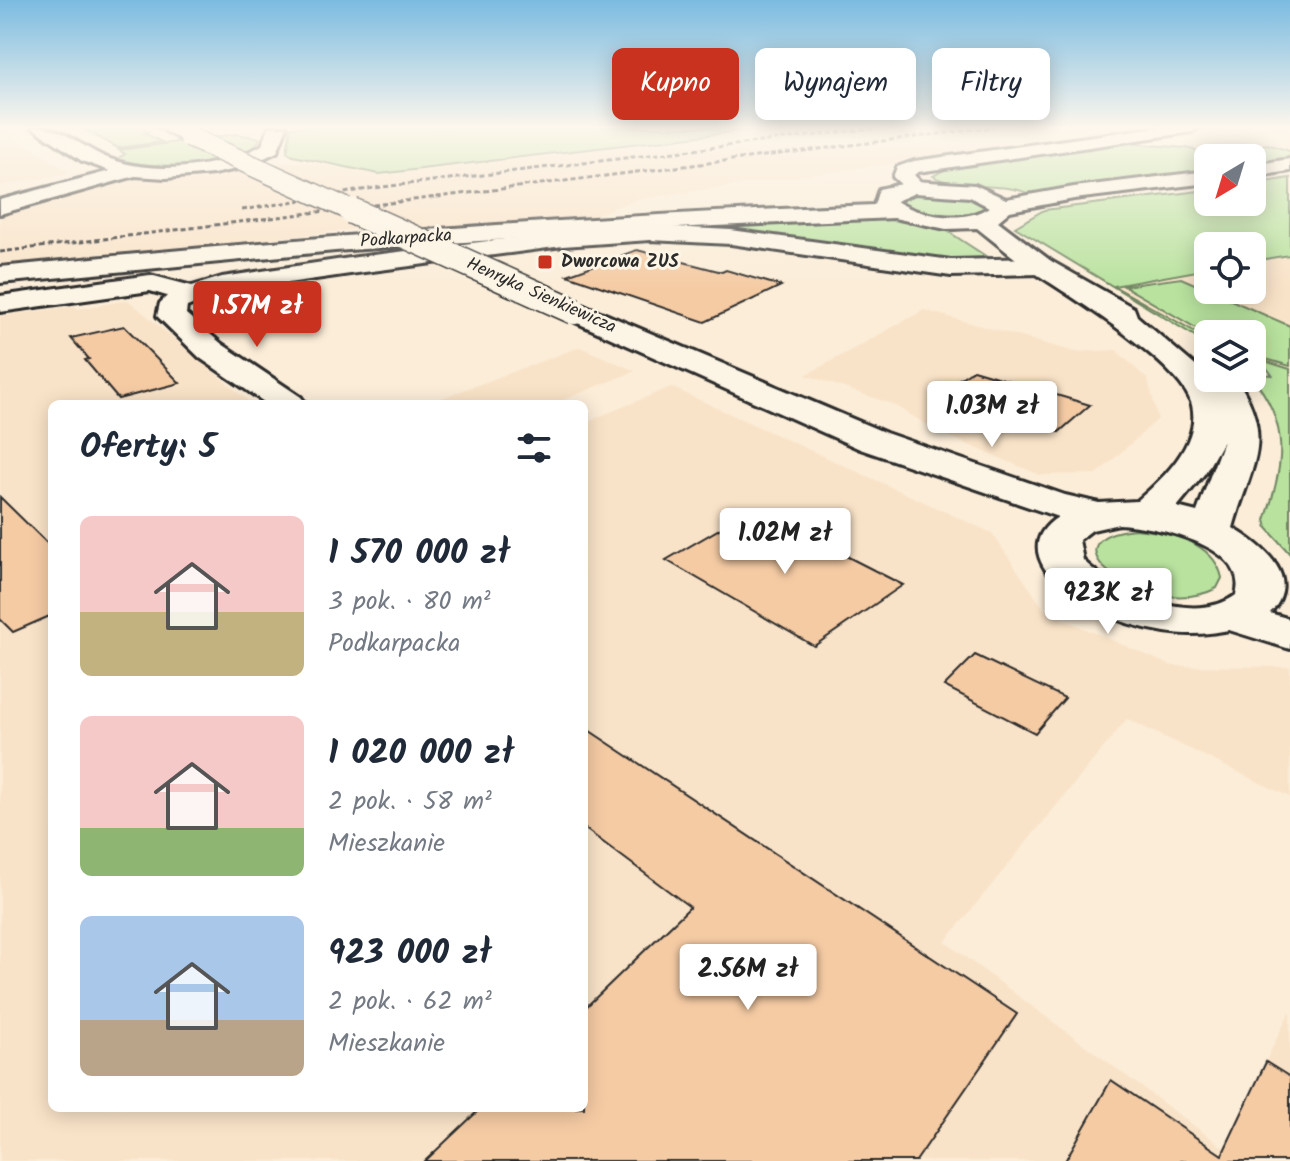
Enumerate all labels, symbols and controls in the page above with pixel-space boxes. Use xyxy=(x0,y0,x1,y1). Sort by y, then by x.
chip: Kupno xyxy=(612,48,739,120)
chip: Wynajem xyxy=(755,48,916,120)
chip: Filtry xyxy=(932,48,1050,120)
north arrow xyxy=(1194,144,1266,216)
map controls xyxy=(1194,144,1266,392)
street label: Podkarpacka xyxy=(359,221,453,257)
button: locate xyxy=(1194,232,1266,304)
place label: Dworcowa ZUS xyxy=(561,248,679,277)
street label: Henryka Sienkiewicza xyxy=(461,250,621,342)
marker: Dworcowa ZUS xyxy=(536,253,554,271)
pin: 1.57M zł xyxy=(174,281,340,349)
text: 1.57M zł xyxy=(211,286,303,328)
button: layers xyxy=(1194,320,1266,392)
pin: 1.03M zł xyxy=(909,381,1075,449)
text: 1.03M zł xyxy=(945,386,1039,428)
text: Oferty: 5 xyxy=(80,421,216,475)
icon: filters xyxy=(512,426,556,470)
pin: 1.02M zł xyxy=(702,508,868,576)
text: 1.02M zł xyxy=(738,513,832,555)
text: 1 570 000 zł xyxy=(328,527,510,581)
icon: home xyxy=(144,548,240,644)
pin: 923K zł xyxy=(1034,568,1182,636)
text: 923K zł xyxy=(1063,573,1153,615)
text: 3 pok. · 80 m² xyxy=(328,581,491,623)
text: Podkarpacka xyxy=(328,623,460,665)
text: 1 020 000 zł xyxy=(328,727,514,781)
icon: home xyxy=(144,748,240,844)
text: 2 pok. · 58 m² xyxy=(328,781,492,823)
text: Mieszkanie xyxy=(328,823,445,865)
text: 923 000 zł xyxy=(328,927,491,981)
pin: 2.56M zł xyxy=(665,944,831,1012)
icon: home xyxy=(144,948,240,1044)
text: 2.56M zł xyxy=(698,949,798,991)
text: 2 pok. · 62 m² xyxy=(328,981,492,1023)
text: Mieszkanie xyxy=(328,1023,445,1065)

